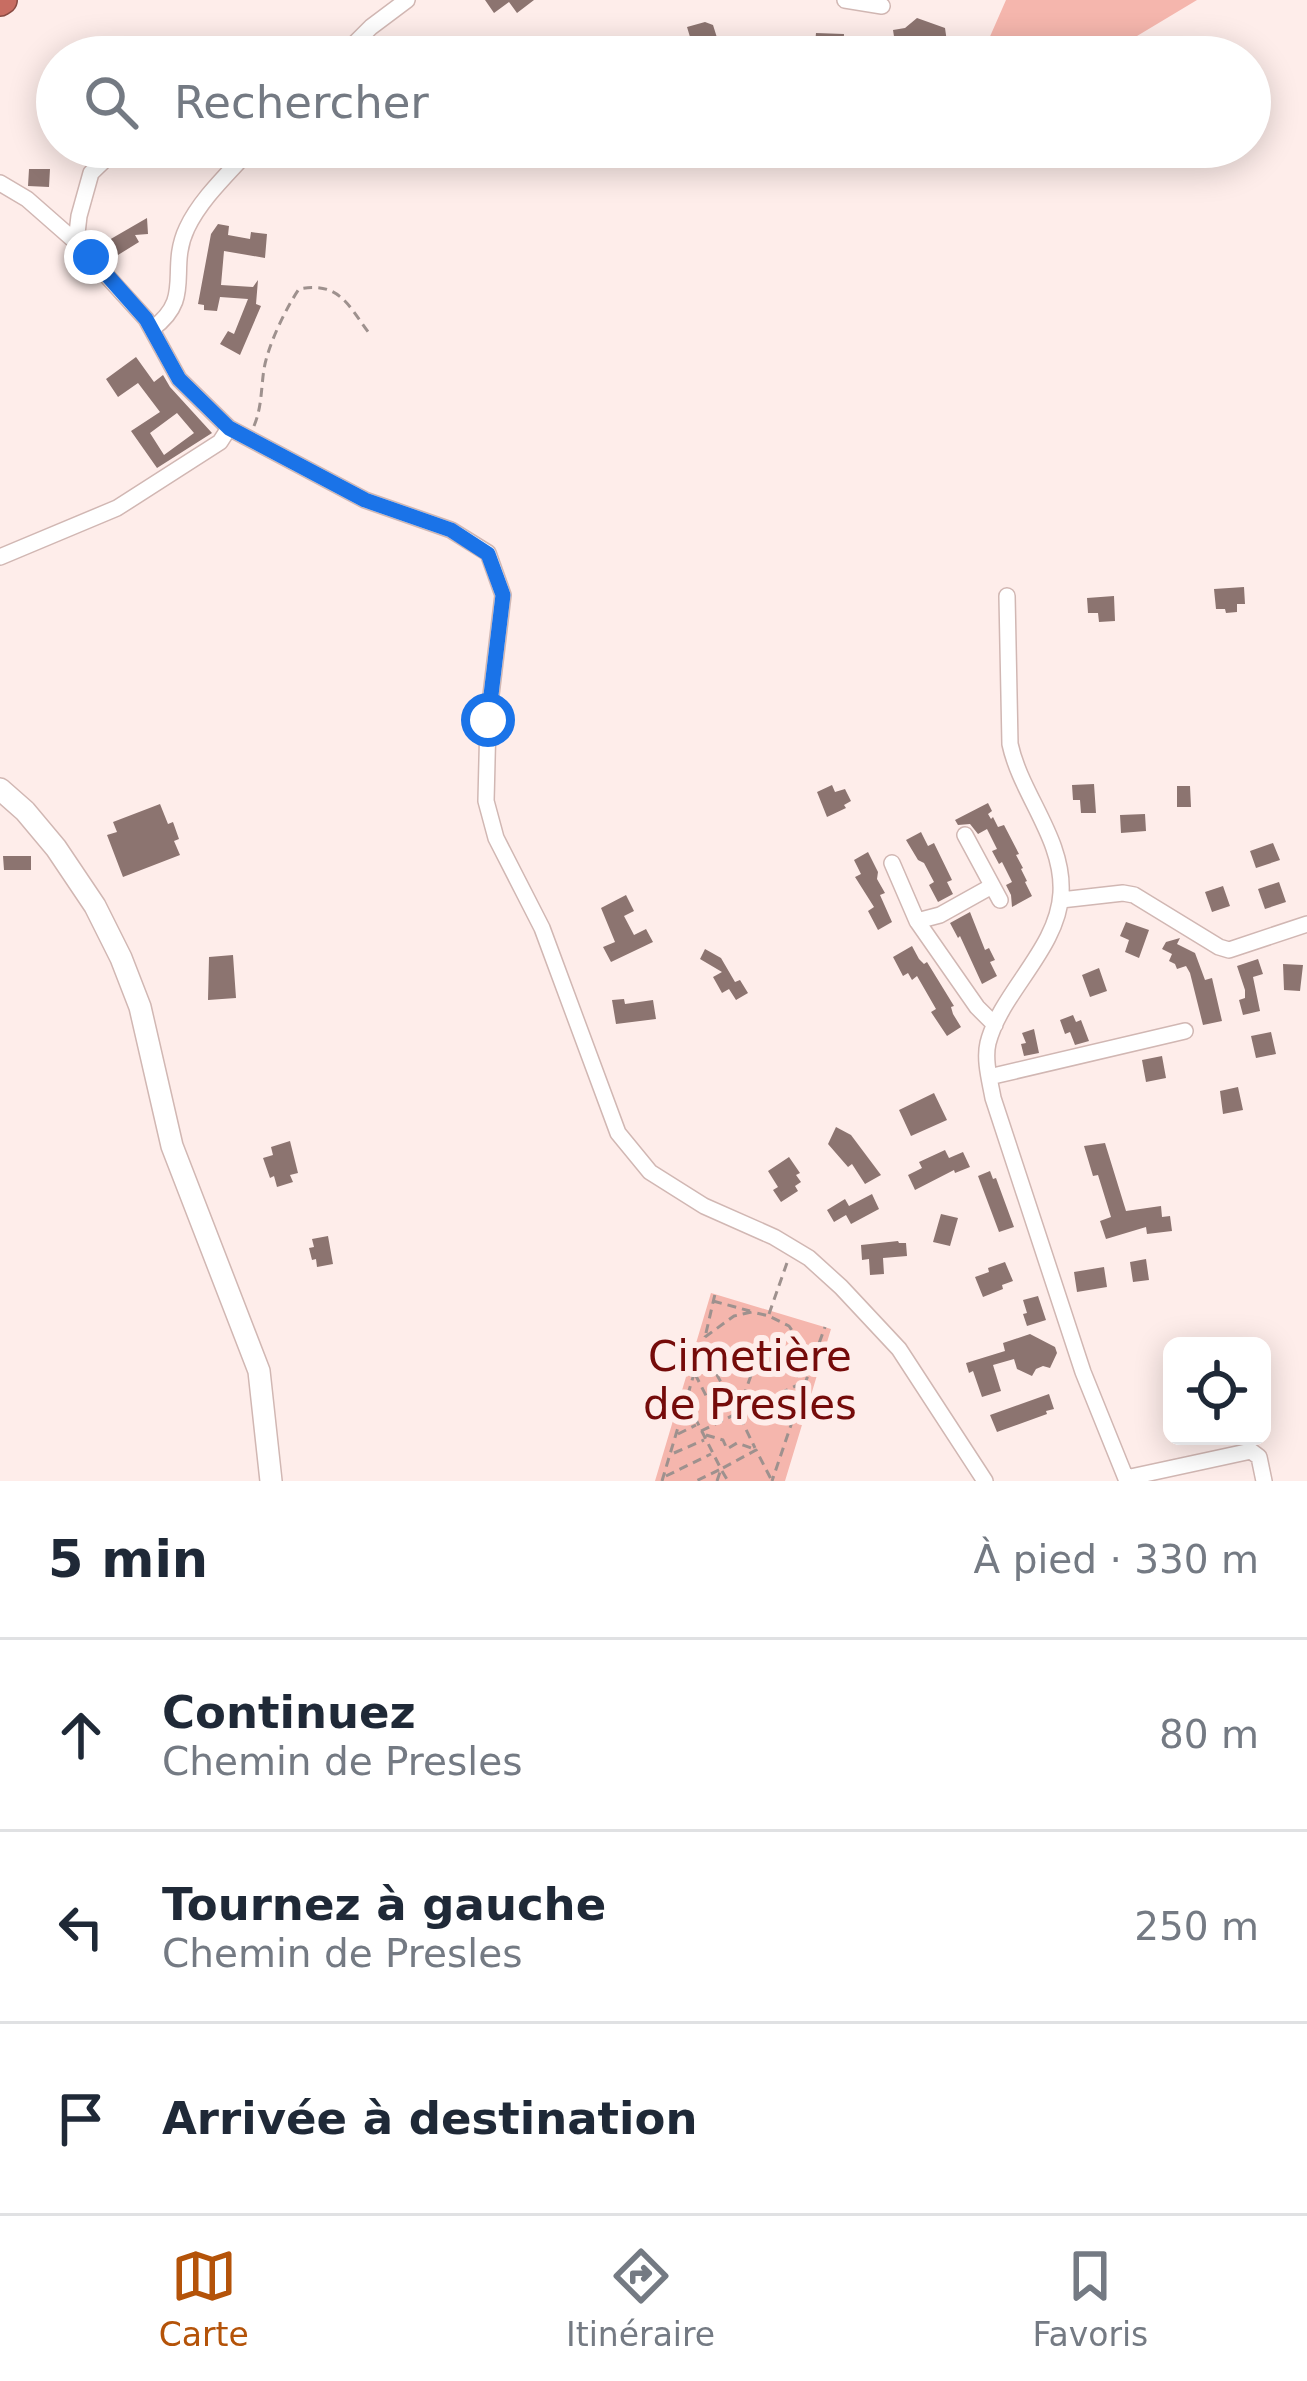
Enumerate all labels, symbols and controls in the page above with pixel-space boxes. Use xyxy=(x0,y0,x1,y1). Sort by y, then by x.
search box xyxy=(36,36,1271,168)
icon: search xyxy=(78,69,144,135)
text: Rechercher xyxy=(174,76,429,129)
route end xyxy=(64,230,118,284)
route start xyxy=(461,693,515,747)
park label: Cimetière de Presles xyxy=(643,1332,857,1429)
map controls xyxy=(1163,1337,1271,1445)
button: locate xyxy=(1163,1337,1271,1445)
text: 5 min xyxy=(48,1530,208,1589)
text: À pied · 330 m xyxy=(974,1537,1259,1582)
text: Continuez xyxy=(162,1686,416,1739)
icon: ahead xyxy=(48,1702,114,1768)
text: 80 m xyxy=(1159,1712,1259,1757)
text: Chemin de Presles xyxy=(162,1739,523,1784)
text: Tournez à gauche xyxy=(162,1878,606,1931)
icon: left xyxy=(48,1894,114,1960)
text: 250 m xyxy=(1134,1904,1259,1949)
text: Chemin de Presles xyxy=(162,1931,523,1976)
icon: arrive xyxy=(48,2086,114,2152)
text: Arrivée à destination xyxy=(162,2092,697,2145)
tab: Carte xyxy=(159,2243,249,2354)
tab: Itinéraire xyxy=(566,2243,715,2354)
tab: Favoris xyxy=(1032,2243,1148,2354)

